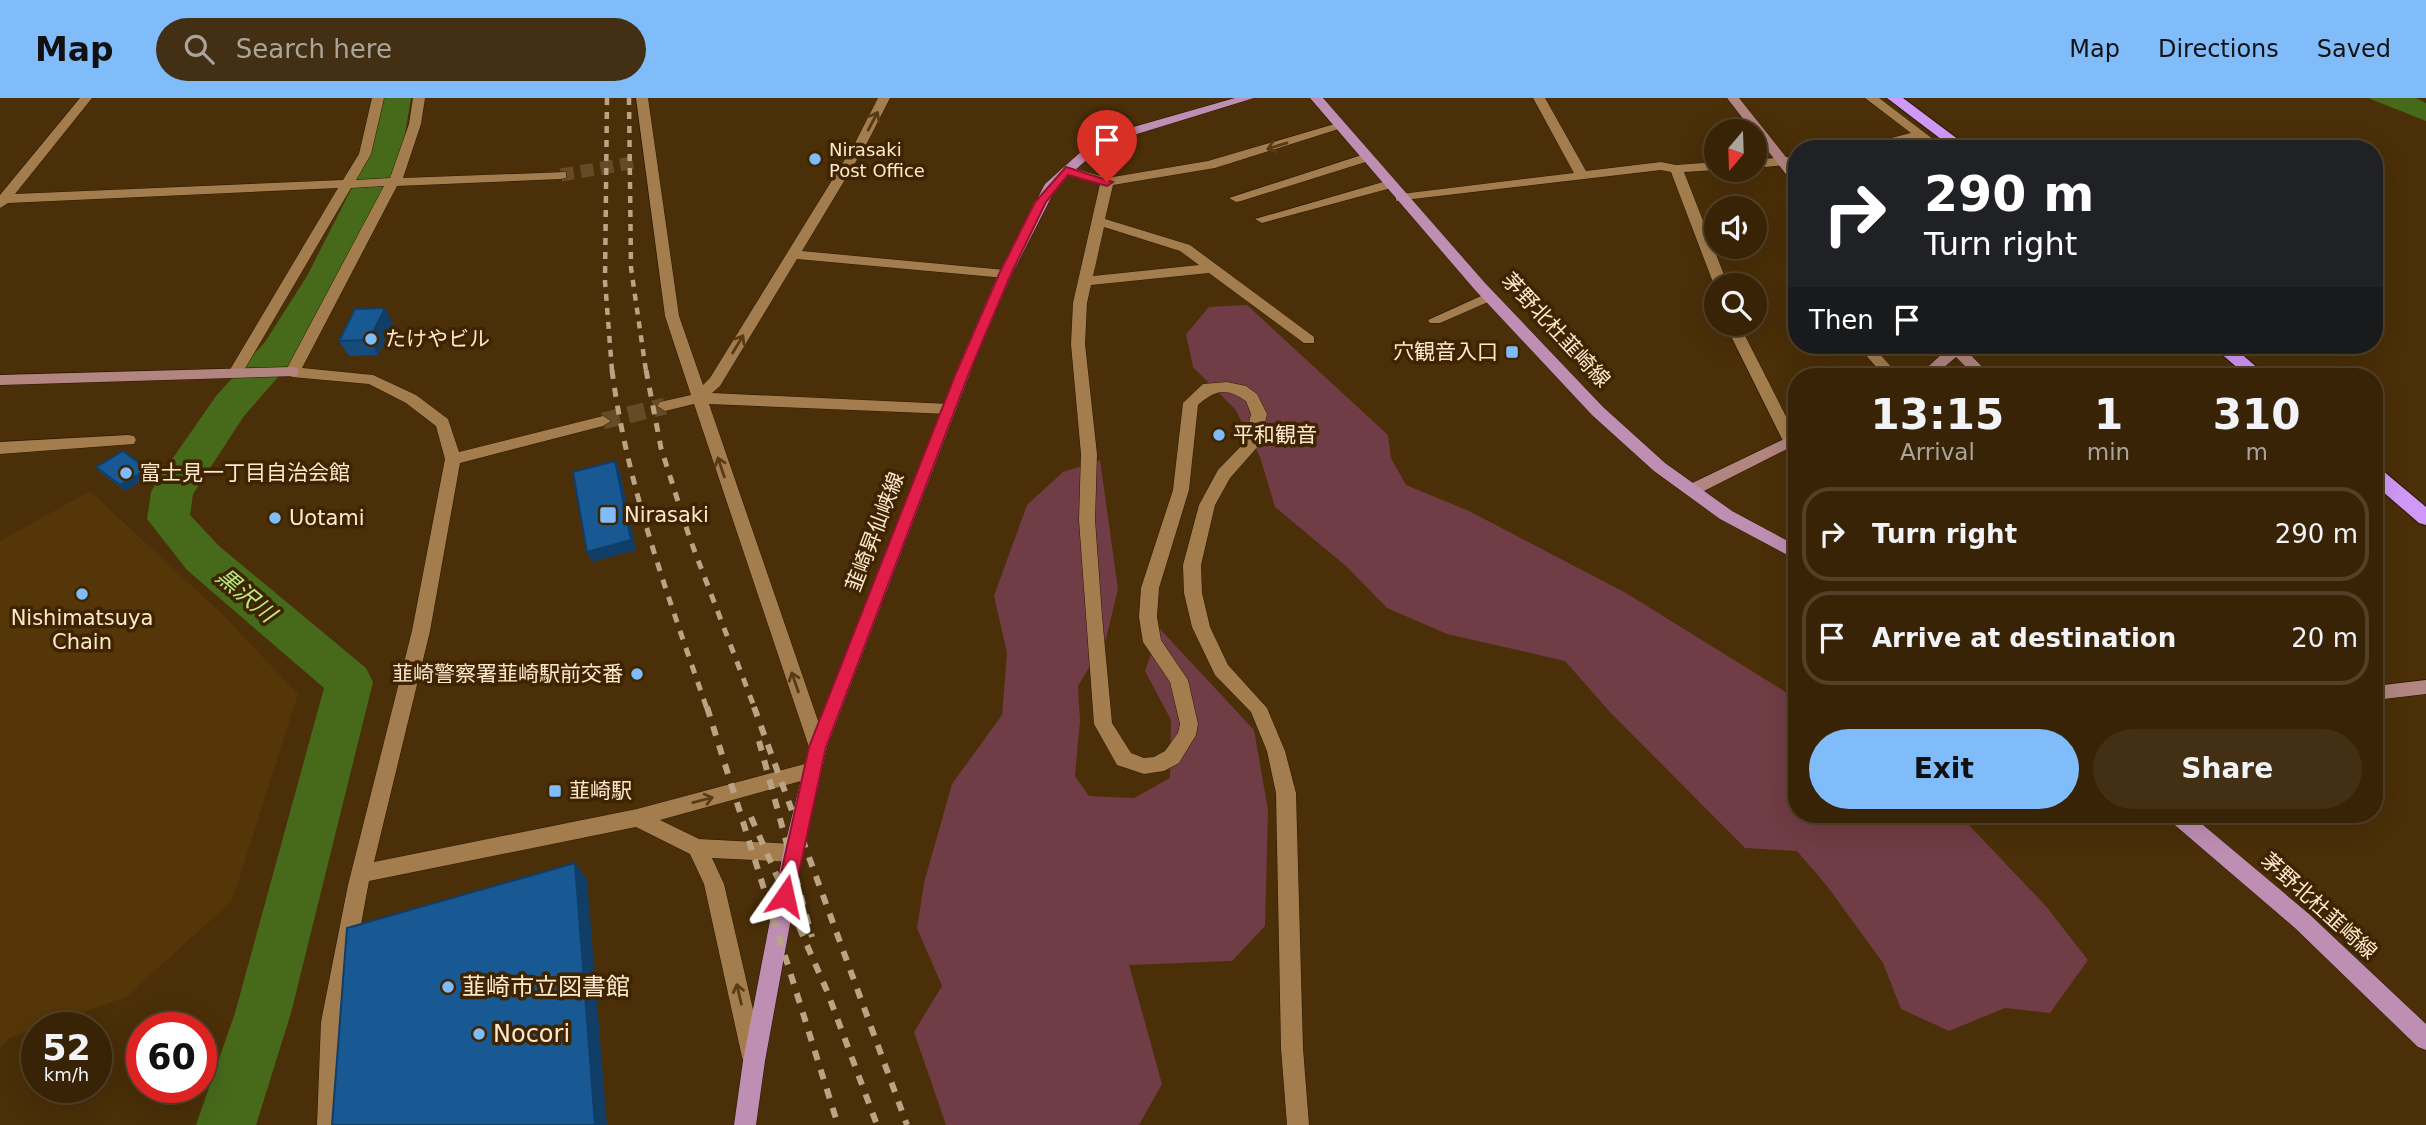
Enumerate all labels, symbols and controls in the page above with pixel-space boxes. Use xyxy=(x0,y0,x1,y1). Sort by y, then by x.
search box xyxy=(156,18,646,81)
text: Map xyxy=(35,30,114,69)
icon: search xyxy=(180,30,218,68)
text: Search here xyxy=(236,34,392,64)
text: Map xyxy=(2069,35,2120,63)
text: Directions xyxy=(2158,35,2279,63)
text: Saved xyxy=(2317,35,2391,63)
pin xyxy=(1077,110,1137,182)
one-way arrow xyxy=(866,111,880,131)
north arrow xyxy=(1704,119,1768,182)
map controls xyxy=(1704,119,1767,336)
icon: arrive xyxy=(1088,121,1126,159)
place label: Nirasaki Post Office xyxy=(829,139,925,181)
one-way arrow xyxy=(1266,140,1288,153)
marker: Nirasaki Post Office xyxy=(807,151,823,167)
text: 290 m xyxy=(1924,166,2094,223)
icon: right xyxy=(1809,168,1900,259)
button: sound xyxy=(1704,196,1767,259)
text: Turn right xyxy=(1924,225,2077,263)
street label: 茅野北杜韮崎線 xyxy=(1497,268,1615,392)
button: search xyxy=(1704,273,1767,336)
icon: arrive xyxy=(1888,301,1926,339)
text: Then xyxy=(1809,305,1874,335)
place label: たけやビル xyxy=(385,327,490,351)
marker: たけやビル xyxy=(363,331,379,347)
one-way arrow xyxy=(731,335,745,355)
place label: 穴観音入口 xyxy=(1393,340,1498,364)
marker: 穴観音入口 xyxy=(1504,344,1520,360)
text: 13:15 xyxy=(1871,390,2004,439)
text: 1 xyxy=(2094,390,2123,439)
text: 310 xyxy=(2213,390,2300,439)
place label: 平和観音 xyxy=(1233,423,1317,447)
marker: 平和観音 xyxy=(1211,427,1227,443)
text: Arrival xyxy=(1900,439,1975,465)
text: min xyxy=(2087,439,2130,465)
text: m xyxy=(2245,439,2268,465)
one-way arrow xyxy=(714,457,726,479)
place label: 富士見一丁目自治会館 xyxy=(140,461,350,485)
marker: 富士見一丁目自治会館 xyxy=(118,465,134,481)
street label: 韮崎昇仙峡線 xyxy=(841,469,909,595)
place label: Nirasaki xyxy=(624,503,709,527)
marker: Nirasaki xyxy=(598,505,618,525)
place label: Uotami xyxy=(289,506,365,530)
marker: Uotami xyxy=(267,510,283,526)
icon: right xyxy=(1813,515,1851,553)
text: Turn right xyxy=(1872,519,2017,549)
text: 290 m xyxy=(2275,519,2358,549)
water label: 黒沢川 xyxy=(211,563,283,629)
marker: Nishimatsuya Chain xyxy=(74,586,90,602)
place label: Nishimatsuya Chain xyxy=(11,606,153,654)
icon: arrive xyxy=(1813,619,1851,657)
text: Arrive at destination xyxy=(1872,623,2176,653)
text: 20 m xyxy=(2291,623,2358,653)
place label: 韮崎警察署韮崎駅前交番 xyxy=(392,662,623,686)
marker: 韮崎警察署韮崎駅前交番 xyxy=(629,666,645,682)
one-way arrow xyxy=(788,672,800,694)
button: Exit xyxy=(1809,729,2079,809)
button: Share xyxy=(2093,729,2362,809)
place label: 韮崎駅 xyxy=(569,779,632,803)
marker: 韮崎駅 xyxy=(547,783,563,799)
one-way arrow xyxy=(691,792,713,805)
street label: 茅野北杜韮崎線 xyxy=(2256,848,2382,964)
position arrow xyxy=(748,859,822,933)
place label: 韮崎市立図書館 xyxy=(462,973,630,1001)
marker: 韮崎市立図書館 xyxy=(440,979,456,995)
one-way arrow xyxy=(731,983,745,1006)
speed limit sign: 60 xyxy=(126,1012,217,1103)
place label: Nocori xyxy=(493,1020,570,1048)
marker: Nocori xyxy=(471,1026,487,1042)
text: 52 xyxy=(42,1028,91,1068)
text: km/h xyxy=(44,1064,89,1085)

